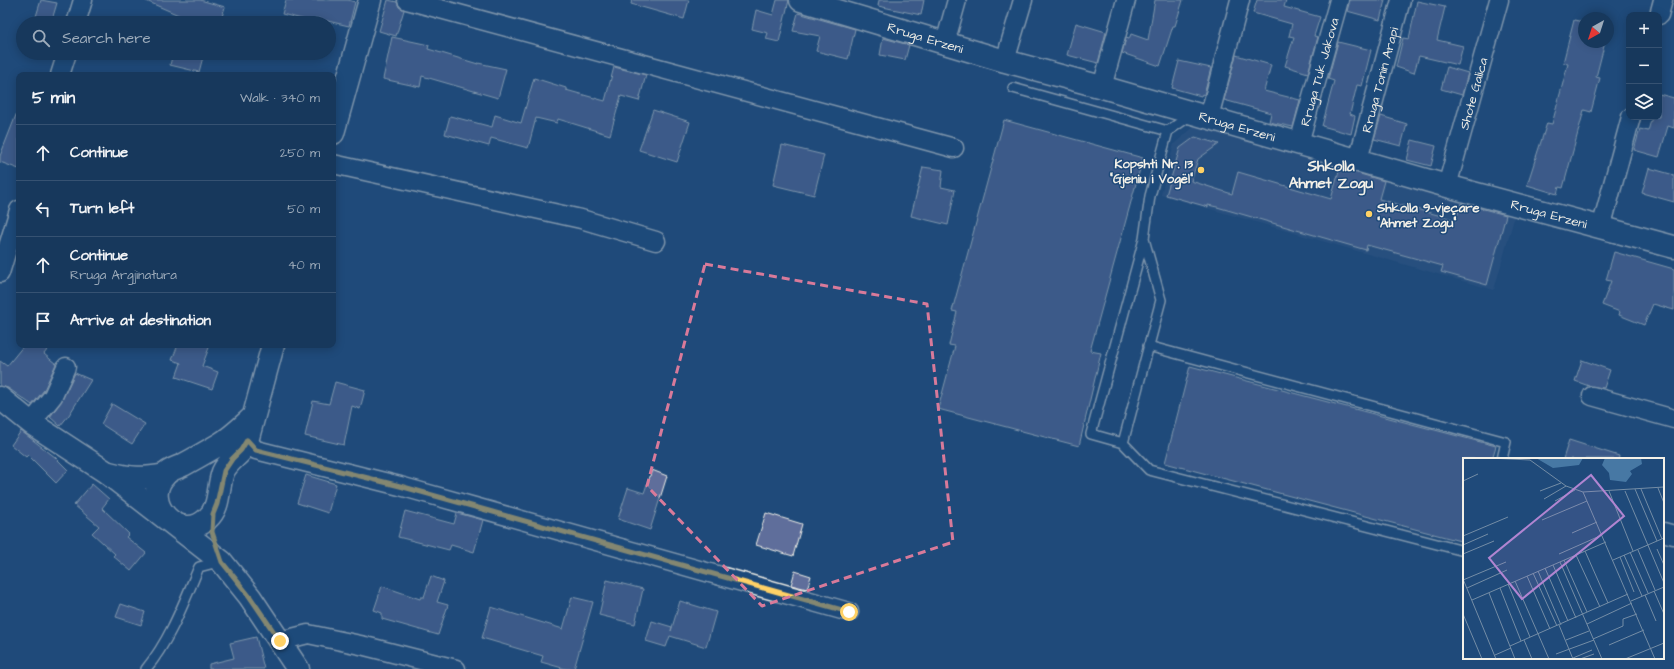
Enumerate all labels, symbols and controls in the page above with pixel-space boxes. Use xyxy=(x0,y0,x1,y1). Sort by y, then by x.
north arrow xyxy=(1578,12,1614,48)
map controls xyxy=(1626,12,1662,120)
button: + xyxy=(1626,12,1662,48)
street label: Rruga Tuk Jakova xyxy=(1296,15,1344,128)
search box xyxy=(16,16,336,60)
street label: Rruga Erzeni xyxy=(885,18,965,58)
street label: Rruga Tonin Arapi xyxy=(1358,25,1403,135)
icon: search xyxy=(30,27,52,49)
text: Search here xyxy=(62,28,151,49)
button: − xyxy=(1626,48,1662,84)
street label: Shote Galica xyxy=(1455,55,1493,132)
button: layers xyxy=(1626,84,1662,120)
text: 5 min xyxy=(32,86,75,110)
text: Walk · 340 m xyxy=(240,89,320,107)
street label: Rruga Erzeni xyxy=(1197,107,1277,146)
icon: ahead xyxy=(32,142,54,164)
text: Continue xyxy=(70,142,128,163)
text: 250 m xyxy=(280,144,320,162)
place label: Kopshti Nr. 13 "Gjeniu i Vogël" xyxy=(1110,155,1194,190)
district label: Shkolla Ahmet Zogu xyxy=(1289,156,1374,196)
marker: Kopshti Nr. 13 "Gjeniu i Vogël" xyxy=(1196,165,1206,175)
street label: Rruga Erzeni xyxy=(1509,196,1589,233)
icon: left xyxy=(32,198,54,220)
text: Turn left xyxy=(70,198,134,219)
place label: Shkolla 9-vjeçare "Ahmet Zogu" xyxy=(1376,199,1480,234)
text: 50 m xyxy=(287,200,320,218)
marker: Shkolla 9-vjeçare "Ahmet Zogu" xyxy=(1364,209,1374,219)
text: Continue xyxy=(70,245,128,266)
icon: ahead xyxy=(32,254,54,276)
text: 40 m xyxy=(288,256,320,274)
text: Rruga Argjinatura xyxy=(70,266,177,284)
icon: arrive xyxy=(32,310,54,332)
text: Arrive at destination xyxy=(70,310,211,331)
inset map xyxy=(1463,458,1664,659)
route start xyxy=(840,603,858,621)
route end xyxy=(271,632,289,650)

